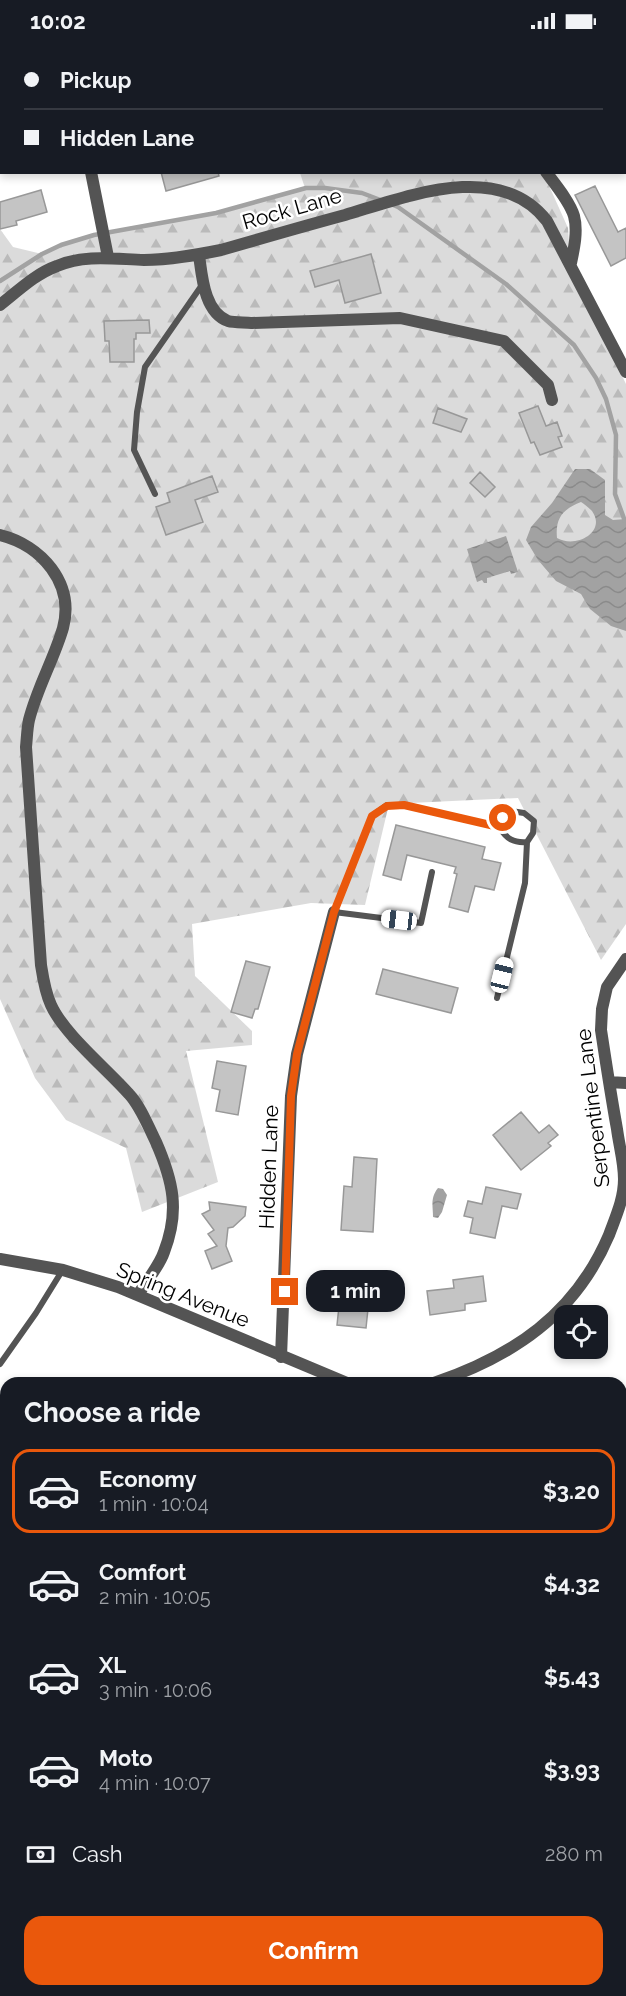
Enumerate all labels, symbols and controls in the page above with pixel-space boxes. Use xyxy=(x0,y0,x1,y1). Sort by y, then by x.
text: 10:02 xyxy=(30,8,86,34)
text: Pickup xyxy=(60,67,132,93)
text: Hidden Lane xyxy=(60,125,194,151)
street label: Rock Lane xyxy=(239,182,344,235)
route start xyxy=(489,804,516,831)
car xyxy=(380,909,418,931)
car xyxy=(489,955,515,995)
street label: Serpentine Lane xyxy=(570,1027,615,1189)
street label: Hidden Lane xyxy=(254,1104,283,1230)
street label: Spring Avenue xyxy=(113,1256,253,1333)
callout: 1 min xyxy=(306,1271,405,1313)
route end xyxy=(271,1278,298,1305)
text: 1 min xyxy=(330,1279,381,1303)
map controls xyxy=(554,1305,608,1359)
button: locate xyxy=(554,1305,608,1359)
text: Choose a ride xyxy=(24,1397,200,1428)
icon: car xyxy=(27,1464,81,1518)
text: Economy xyxy=(99,1466,197,1492)
text: $3.20 xyxy=(543,1478,600,1504)
text: 1 min · 10:04 xyxy=(99,1492,209,1516)
icon: car xyxy=(27,1557,81,1611)
text: Comfort xyxy=(99,1559,186,1585)
text: $4.32 xyxy=(544,1571,600,1597)
text: 2 min · 10:05 xyxy=(99,1585,211,1609)
icon: car xyxy=(27,1650,81,1704)
text: XL xyxy=(99,1652,126,1678)
text: $5.43 xyxy=(544,1664,600,1690)
text: 3 min · 10:06 xyxy=(99,1678,212,1702)
icon: car xyxy=(27,1743,81,1797)
text: Moto xyxy=(99,1745,153,1771)
text: $3.93 xyxy=(544,1757,600,1783)
text: 4 min · 10:07 xyxy=(99,1771,211,1795)
icon: cash xyxy=(24,1838,57,1871)
text: Cash xyxy=(72,1841,123,1867)
text: 280 m xyxy=(545,1842,603,1866)
button: Confirm xyxy=(24,1916,603,1985)

